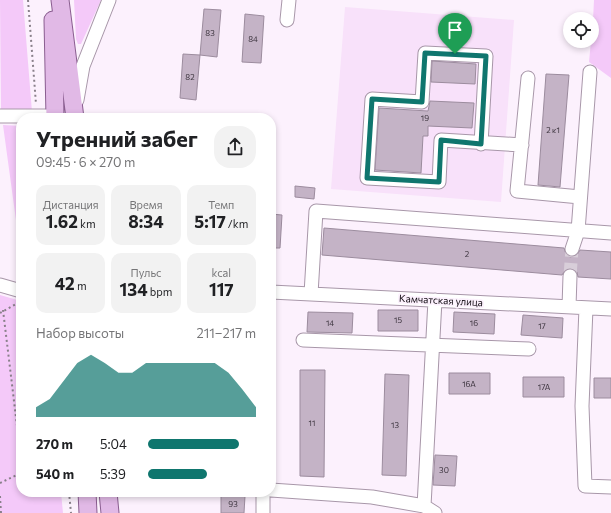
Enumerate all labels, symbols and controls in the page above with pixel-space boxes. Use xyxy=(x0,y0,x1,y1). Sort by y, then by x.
map controls xyxy=(563,12,599,48)
button: locate xyxy=(563,12,599,48)
pin xyxy=(438,13,472,54)
icon: arrive xyxy=(444,19,466,41)
house number: 83 xyxy=(205,28,215,38)
house number: 84 xyxy=(248,34,258,44)
house number: 82 xyxy=(185,72,195,82)
house number: 19 xyxy=(421,113,429,123)
text: Утренний забег xyxy=(36,125,198,152)
house number: 2 к1 xyxy=(546,125,560,135)
button: share xyxy=(214,126,256,168)
text: 09:45 · 6 × 270 m xyxy=(36,154,135,170)
text: Дистанция xyxy=(43,198,99,211)
text: Время xyxy=(130,198,162,211)
text: Темп xyxy=(208,198,234,211)
text: 1.62 xyxy=(46,211,78,232)
text: 8:34 xyxy=(128,211,164,232)
text: 5:17 xyxy=(194,211,226,232)
text: km xyxy=(78,217,96,230)
text: /km xyxy=(226,217,248,230)
house number: 2 xyxy=(465,249,470,259)
text: Пульс xyxy=(131,266,161,279)
text: kcal xyxy=(211,266,231,279)
text: 42 xyxy=(55,273,75,294)
text: m xyxy=(75,279,87,292)
text: 134 xyxy=(120,279,148,300)
text: 117 xyxy=(209,279,234,300)
text: bpm xyxy=(148,285,172,298)
street label: Камчатская улица xyxy=(399,292,483,308)
house number: 15 xyxy=(394,315,402,325)
house number: 14 xyxy=(326,318,334,328)
house number: 16 xyxy=(470,318,478,328)
house number: 17 xyxy=(538,321,546,331)
text: Набор высоты xyxy=(36,325,124,341)
text: 211–217 m xyxy=(197,325,256,341)
house number: 16А xyxy=(462,379,476,389)
house number: 17А xyxy=(538,382,551,392)
house number: 11 xyxy=(309,418,315,428)
house number: 13 xyxy=(391,420,399,430)
text: 270 m xyxy=(36,436,73,452)
text: 5:04 xyxy=(100,436,127,452)
house number: 30 xyxy=(439,465,449,475)
text: 540 m xyxy=(36,466,74,482)
text: 5:39 xyxy=(100,466,126,482)
house number: 93 xyxy=(228,499,238,509)

